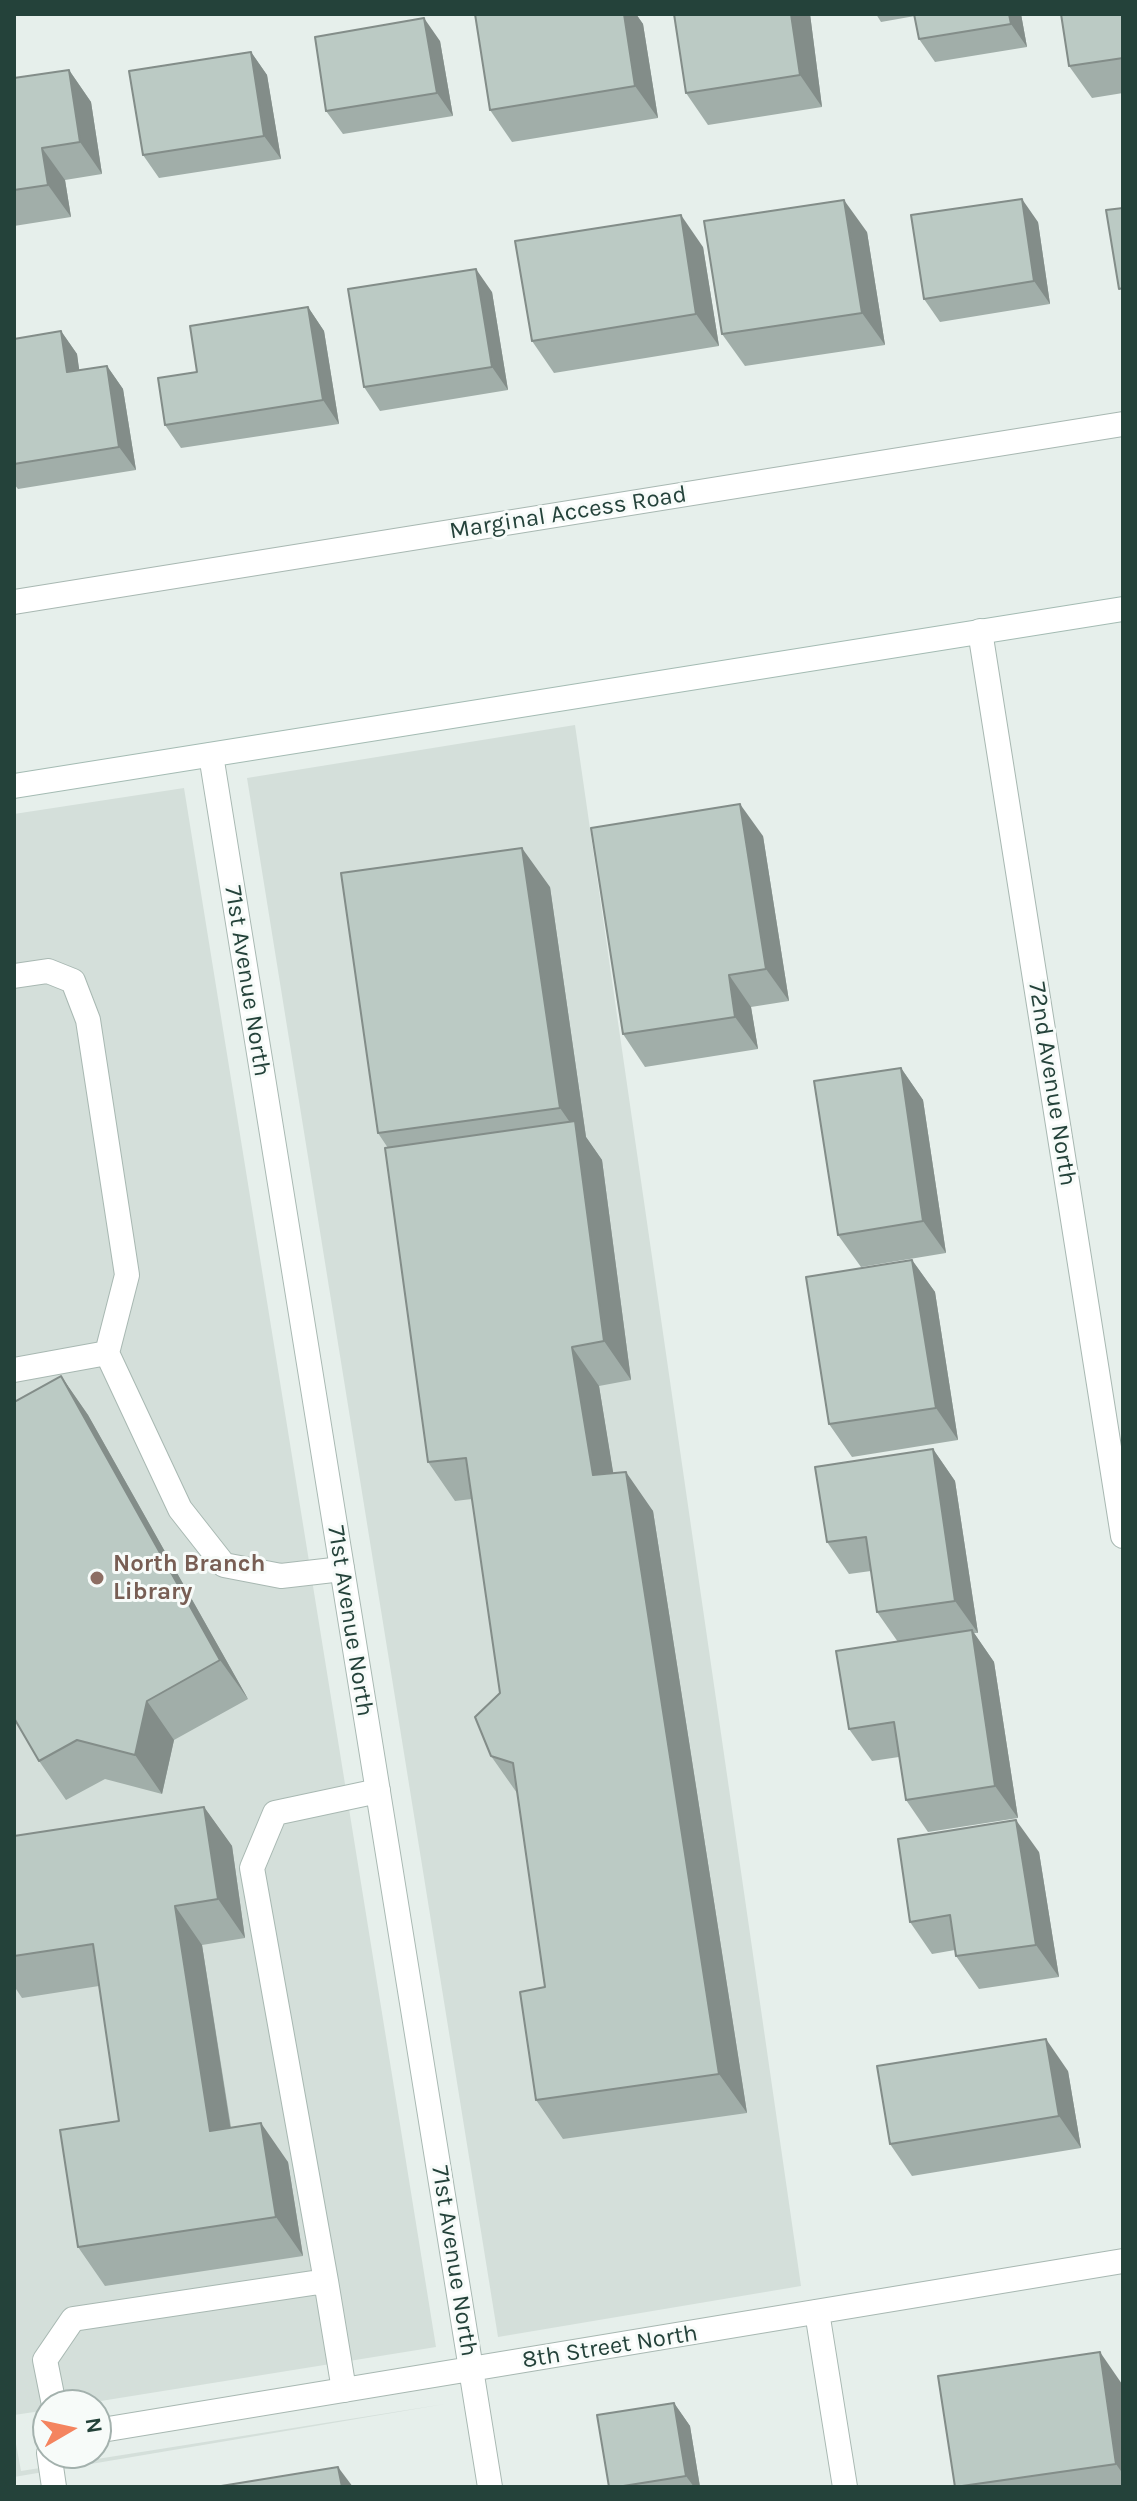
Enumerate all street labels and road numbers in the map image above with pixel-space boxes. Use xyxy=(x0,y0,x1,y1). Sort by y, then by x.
street label: Marginal Access Road xyxy=(447,480,689,546)
street label: 71st Avenue North xyxy=(218,883,276,1079)
street label: 72nd Avenue North xyxy=(1022,980,1082,1188)
street label: 71st Avenue North xyxy=(321,1523,379,1719)
street label: 71st Avenue North xyxy=(425,2163,483,2359)
street label: 8th Street North xyxy=(520,2319,700,2375)

